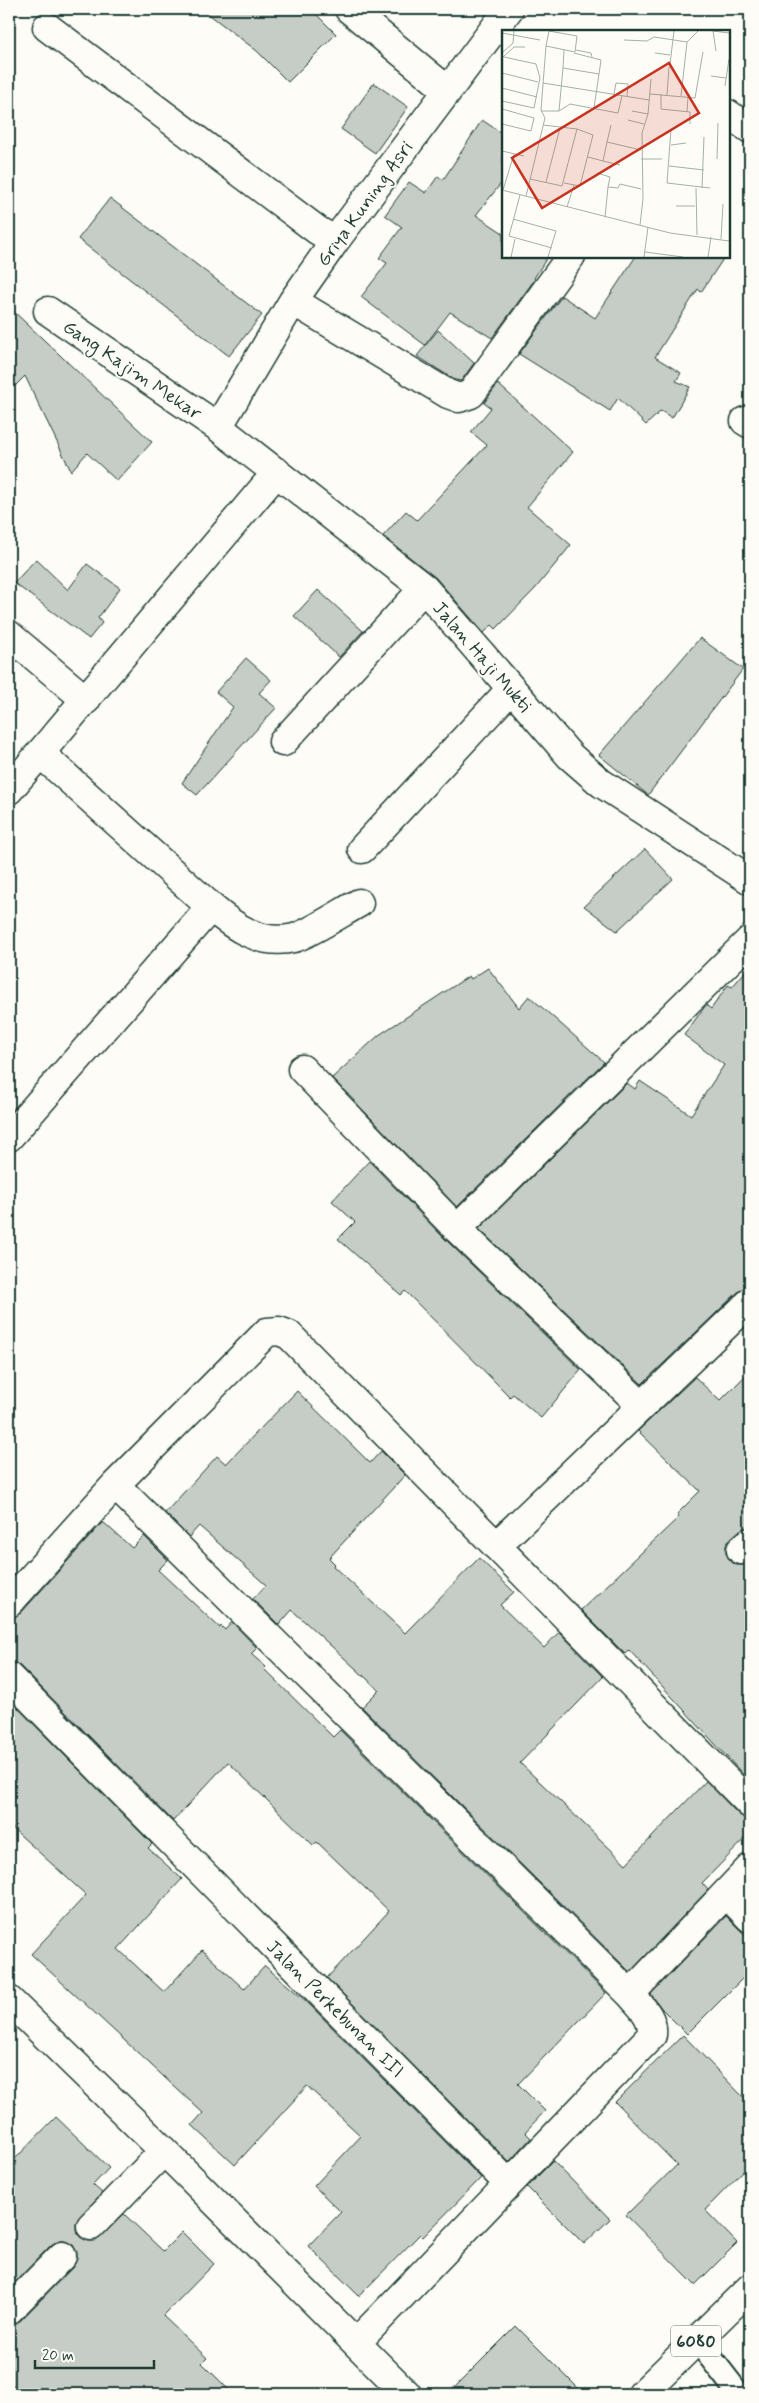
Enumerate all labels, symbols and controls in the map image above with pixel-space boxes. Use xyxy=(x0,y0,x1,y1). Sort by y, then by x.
inset map xyxy=(502,30,729,258)
street label: Griya Kuning Asri xyxy=(311,136,420,272)
street label: Gang Kajim Mekar xyxy=(57,314,207,428)
street label: Jalan Haji Mukti xyxy=(426,596,537,718)
street label: Jalan Perkebunan III xyxy=(261,1935,409,2083)
road number: 6080 xyxy=(671,2326,721,2356)
scale bar xyxy=(35,2338,154,2370)
text: 20 m xyxy=(42,2346,74,2366)

